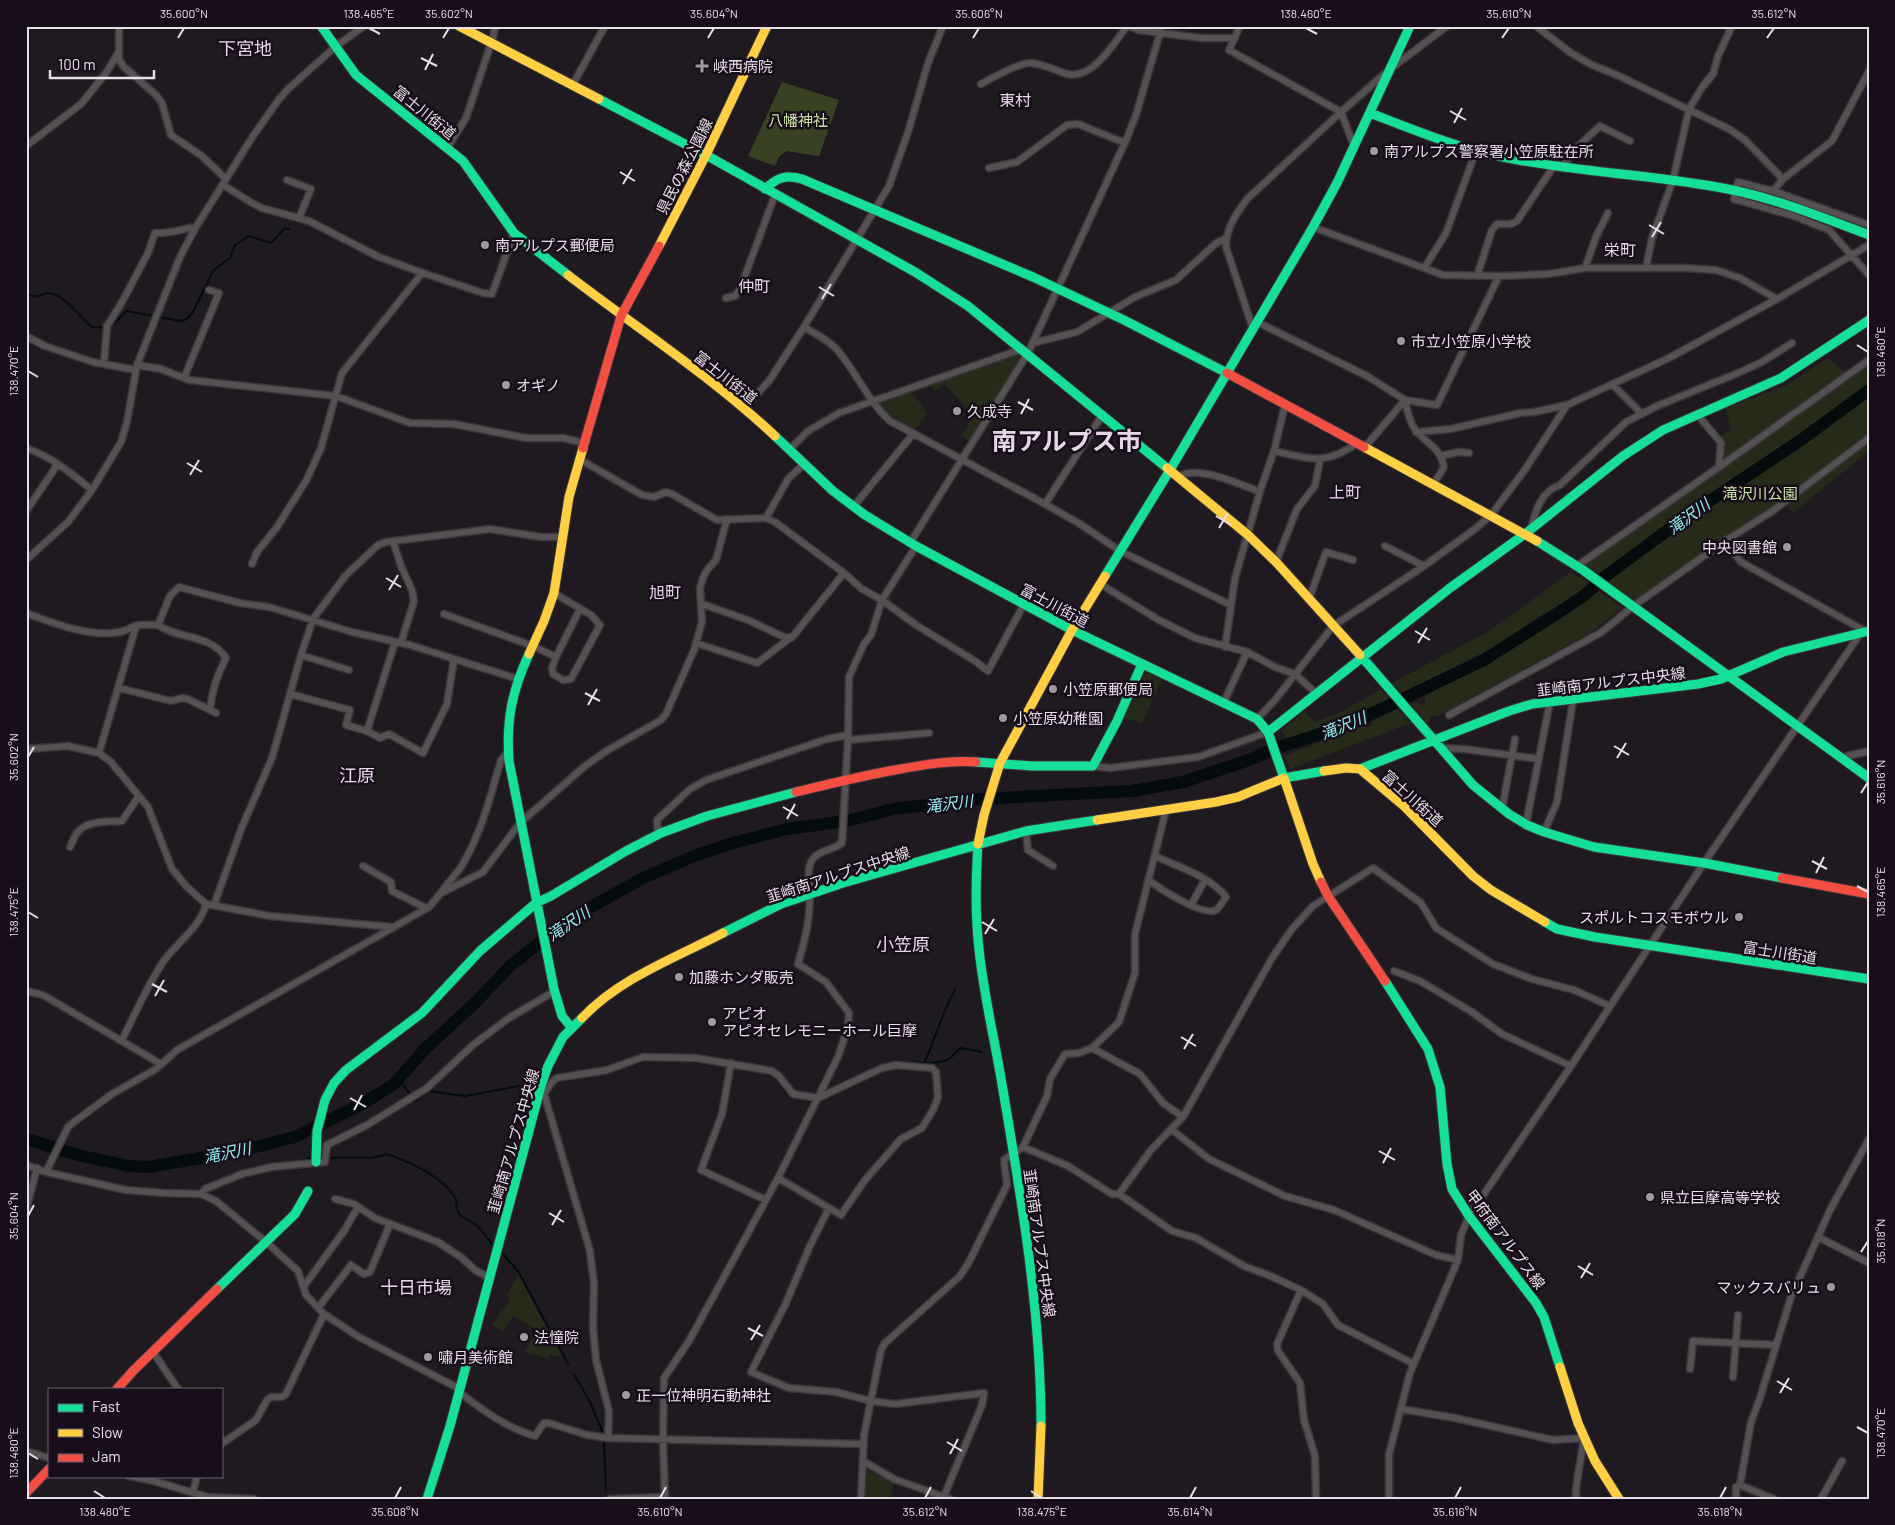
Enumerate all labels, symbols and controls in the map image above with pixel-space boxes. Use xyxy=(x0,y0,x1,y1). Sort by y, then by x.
text: 35.600°N xyxy=(160,6,208,20)
text: 138.465°E xyxy=(344,6,394,20)
text: 35.602°N xyxy=(425,6,473,20)
text: 35.604°N xyxy=(690,6,738,20)
text: 35.606°N xyxy=(955,6,1003,20)
text: 138.460°E xyxy=(1280,6,1332,20)
text: 35.610°N xyxy=(1486,6,1532,20)
text: 35.612°N xyxy=(1752,6,1796,20)
district label: 下宮地 xyxy=(218,37,272,59)
scale bar xyxy=(50,48,154,80)
text: 100 m xyxy=(58,55,96,73)
place label: 峡西病院 xyxy=(713,57,773,75)
marker: 峡西病院 xyxy=(695,59,709,73)
street label: 富士川街道 xyxy=(390,81,460,143)
district label: 東村 xyxy=(999,90,1031,109)
park label: 八幡神社 xyxy=(768,111,828,129)
street label: 県民の森公園線 xyxy=(652,115,716,217)
place label: 南アルプス警察署小笠原駐在所 xyxy=(1384,142,1594,160)
marker: 南アルプス警察署小笠原駐在所 xyxy=(1368,145,1380,157)
place label: 南アルプス郵便局 xyxy=(495,236,615,254)
marker: 南アルプス郵便局 xyxy=(479,239,491,251)
district label: 栄町 xyxy=(1604,240,1636,259)
district label: 仲町 xyxy=(738,276,770,295)
text: 138.460°E xyxy=(1873,326,1887,378)
place label: 市立小笠原小学校 xyxy=(1411,332,1531,350)
marker: 市立小笠原小学校 xyxy=(1395,335,1407,347)
text: 138.470°E xyxy=(6,346,20,396)
street label: 富士川街道 xyxy=(691,347,761,407)
place label: オギノ xyxy=(516,376,560,394)
marker: オギノ xyxy=(500,379,512,391)
place label: 久成寺 xyxy=(967,402,1012,420)
marker: 久成寺 xyxy=(951,405,963,417)
district label: 南アルプス市 xyxy=(992,425,1142,455)
district label: 上町 xyxy=(1329,482,1361,501)
park label: 滝沢川公園 xyxy=(1722,484,1798,502)
water label: 滝沢川 xyxy=(1663,493,1715,538)
place label: 中央図書館 xyxy=(1702,538,1777,556)
marker: 中央図書館 xyxy=(1781,541,1793,553)
street label: 富士川街道 xyxy=(1018,579,1092,631)
district label: 旭町 xyxy=(649,582,681,601)
street label: 韮崎南アルプス中央線 xyxy=(1536,663,1686,699)
place label: 小笠原郵便局 xyxy=(1063,680,1153,698)
marker: 小笠原郵便局 xyxy=(1047,683,1059,695)
water label: 滝沢川 xyxy=(1317,706,1371,743)
place label: 小笠原幼稚園 xyxy=(1013,709,1103,727)
marker: 小笠原幼稚園 xyxy=(997,712,1009,724)
text: 35.602°N xyxy=(6,733,20,781)
text: 35.616°N xyxy=(1873,760,1887,804)
district label: 江原 xyxy=(339,764,375,786)
street label: 富士川街道 xyxy=(1379,766,1447,830)
water label: 滝沢川 xyxy=(924,790,976,815)
street label: 韮崎南アルプス中央線 xyxy=(764,842,912,906)
text: 138.465°E xyxy=(1873,867,1887,917)
text: 138.475°E xyxy=(6,887,20,937)
water label: 滝沢川 xyxy=(543,901,595,944)
place label: スポルトコスモボウル xyxy=(1579,908,1729,926)
marker: スポルトコスモボウル xyxy=(1733,911,1745,923)
district label: 小笠原 xyxy=(876,933,930,955)
street label: 富士川街道 xyxy=(1742,937,1818,967)
place label: 加藤ホンダ販売 xyxy=(689,968,794,986)
marker: 加藤ホンダ販売 xyxy=(673,971,685,983)
place label: アピオ アピオセレモニーホール巨摩 xyxy=(722,1004,917,1039)
marker: アピオ アピオセレモニーホール巨摩 xyxy=(706,1016,718,1028)
street label: 韮崎南アルプス中央線 xyxy=(484,1066,542,1216)
water label: 滝沢川 xyxy=(202,1138,254,1166)
street label: 韮崎南アルプス中央線 xyxy=(1021,1168,1059,1318)
street label: 甲府南アルプス線 xyxy=(1463,1186,1549,1292)
place label: 県立巨摩高等学校 xyxy=(1660,1188,1780,1206)
marker: 県立巨摩高等学校 xyxy=(1644,1191,1656,1203)
text: 35.604°N xyxy=(6,1192,20,1240)
text: 35.618°N xyxy=(1873,1219,1887,1263)
district label: 十日市場 xyxy=(380,1276,452,1298)
place label: マックスバリュ xyxy=(1716,1278,1821,1296)
marker: マックスバリュ xyxy=(1825,1281,1837,1293)
place label: 法憧院 xyxy=(534,1328,579,1346)
marker: 法憧院 xyxy=(518,1331,530,1343)
place label: 嘯月美術館 xyxy=(438,1348,513,1366)
marker: 嘯月美術館 xyxy=(422,1351,434,1363)
place label: 正一位神明石動神社 xyxy=(636,1386,771,1404)
legend xyxy=(48,1388,222,1478)
marker: 正一位神明石動神社 xyxy=(620,1389,632,1401)
text: Fast xyxy=(92,1397,120,1415)
text: 138.470°E xyxy=(1873,1408,1887,1458)
text: Slow xyxy=(92,1423,123,1441)
text: 138.480°E xyxy=(6,1427,20,1479)
text: Jam xyxy=(92,1447,121,1465)
text: 138.480°E xyxy=(79,1504,131,1518)
text: 35.608°N xyxy=(371,1504,419,1518)
text: 35.610°N xyxy=(637,1504,683,1518)
text: 35.612°N xyxy=(903,1504,947,1518)
text: 138.475°E xyxy=(1017,1504,1067,1518)
text: 35.614°N xyxy=(1167,1504,1213,1518)
text: 35.616°N xyxy=(1433,1504,1477,1518)
text: 35.618°N xyxy=(1698,1504,1742,1518)

